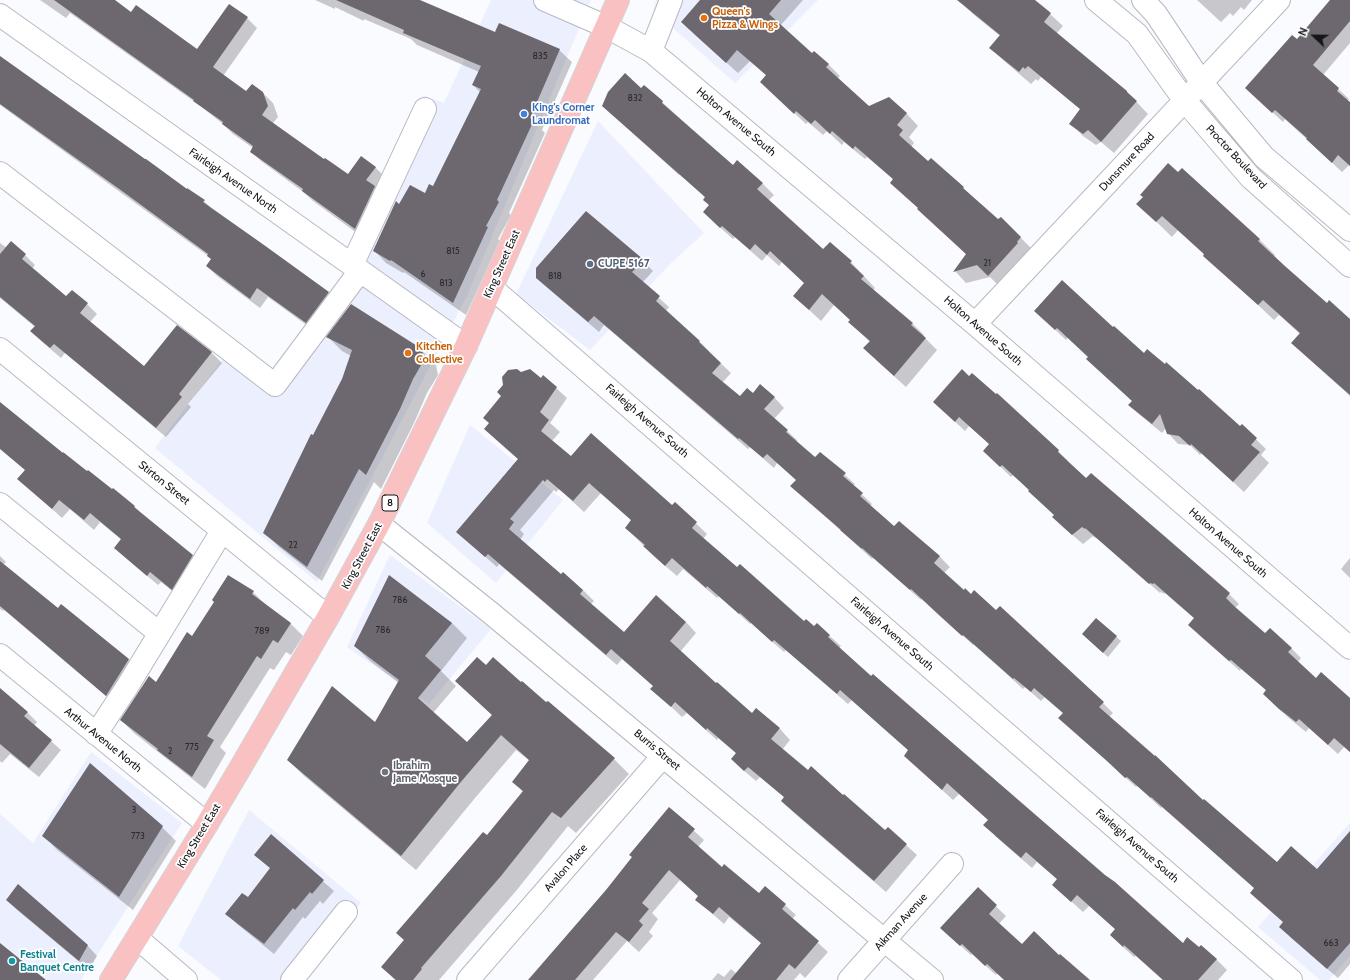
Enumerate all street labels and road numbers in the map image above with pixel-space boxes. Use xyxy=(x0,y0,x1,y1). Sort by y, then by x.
street label: Holton Avenue South xyxy=(694,85,778,159)
street label: Proctor Boulevard xyxy=(1203,122,1269,192)
street label: Dunsmure Road xyxy=(1097,130,1157,194)
street label: Fairleigh Avenue North xyxy=(186,146,280,216)
street label: King Street East xyxy=(481,228,523,300)
street label: Holton Avenue South xyxy=(941,293,1025,369)
street label: Fairleigh Avenue South xyxy=(603,381,691,461)
street label: Stirton Street xyxy=(136,458,192,508)
road number: 8 xyxy=(382,495,398,511)
street label: Holton Avenue South xyxy=(1186,505,1270,581)
street label: King Street East xyxy=(339,521,385,591)
street label: Fairleigh Avenue South xyxy=(848,594,936,674)
street label: Arthur Avenue North xyxy=(62,705,144,775)
street label: Burris Street xyxy=(631,727,683,773)
street label: King Street East xyxy=(174,801,224,871)
street label: Fairleigh Avenue South xyxy=(1093,806,1181,886)
street label: Avalon Place xyxy=(542,841,590,895)
street label: Aikman Avenue xyxy=(872,891,930,953)

